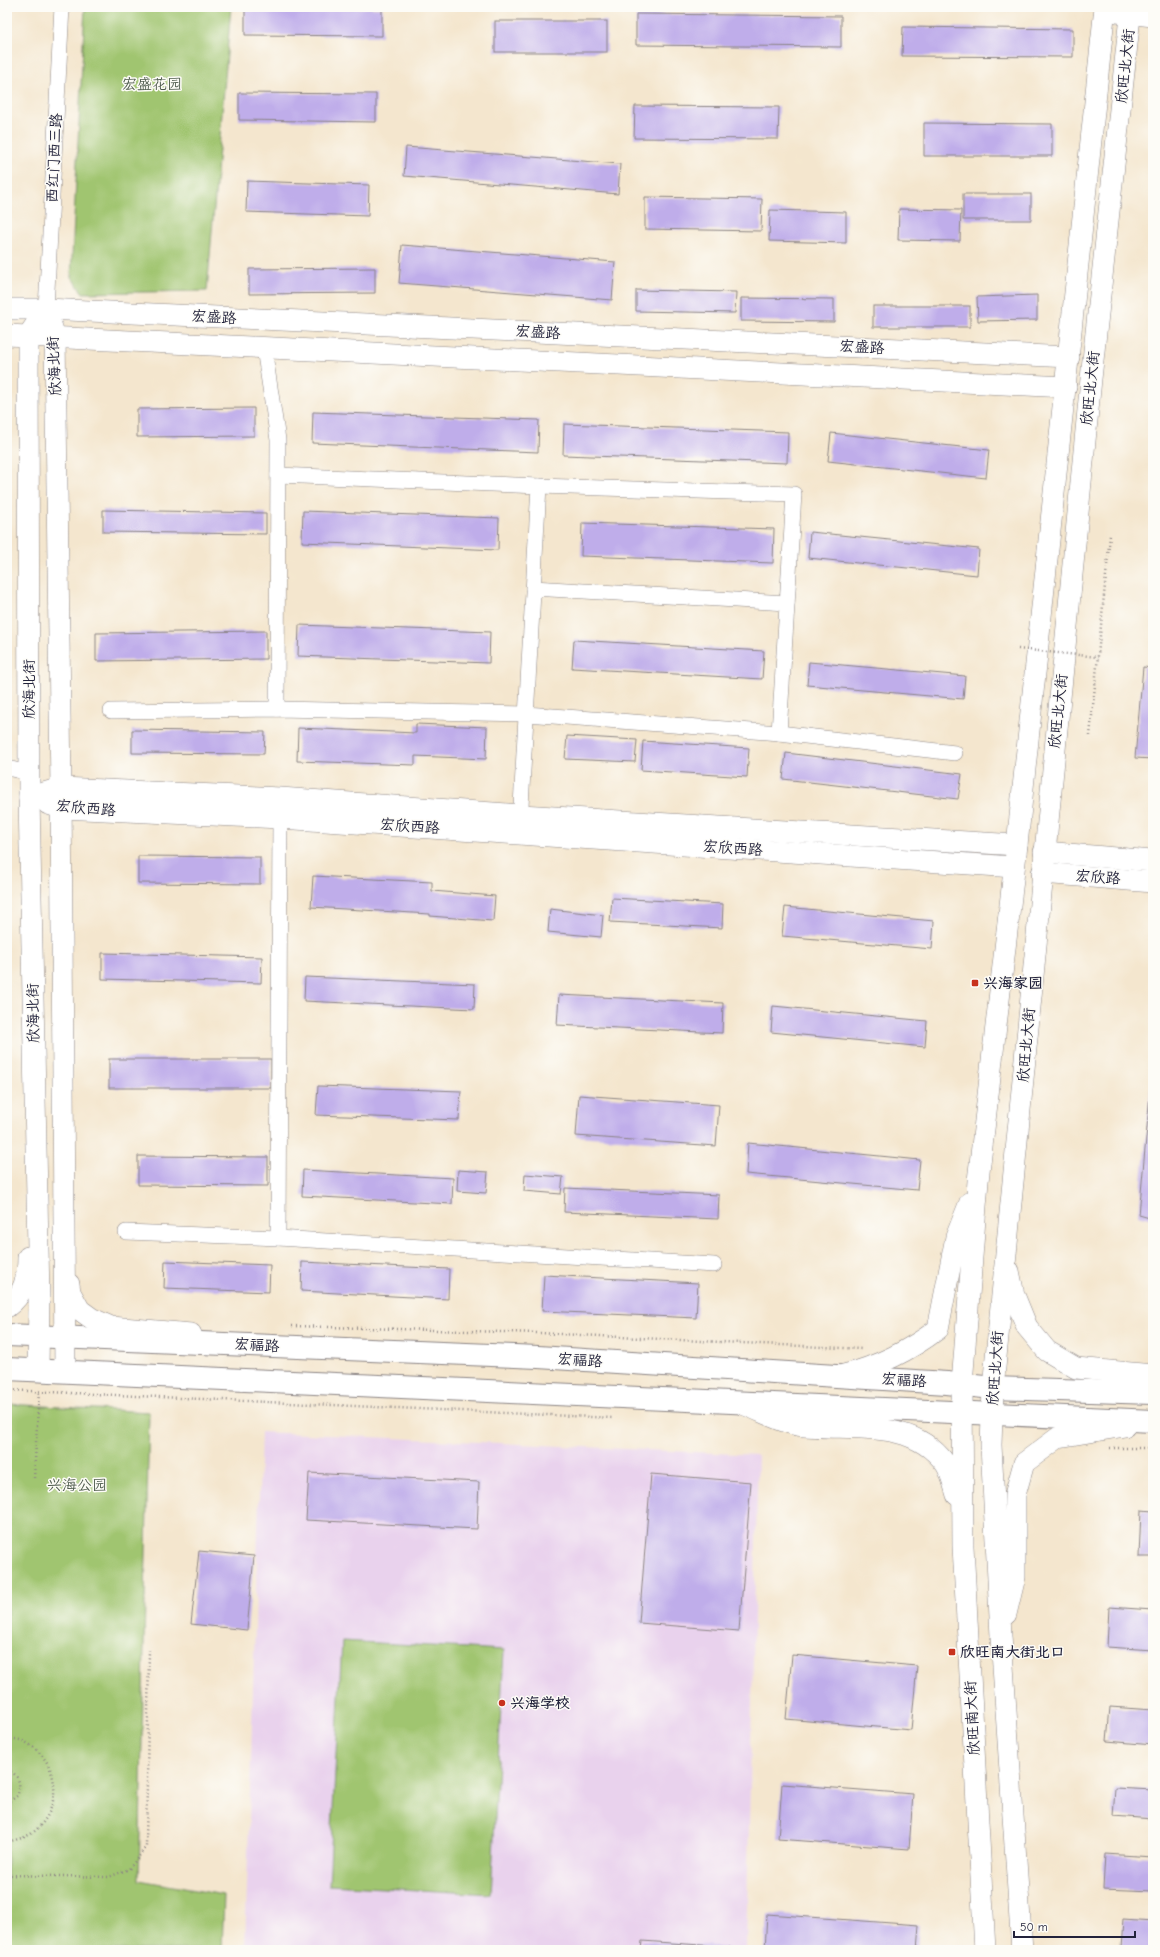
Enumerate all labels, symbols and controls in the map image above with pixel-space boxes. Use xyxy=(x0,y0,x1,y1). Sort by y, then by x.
street label: 欣旺北大街 xyxy=(1112,28,1138,104)
park label: 宏盛花园 xyxy=(122,75,182,93)
street label: 西红门西三路 xyxy=(43,113,65,203)
street label: 宏盛路 xyxy=(191,307,237,327)
street label: 宏盛路 xyxy=(515,322,561,342)
street label: 欣海北街 xyxy=(43,336,65,396)
street label: 宏盛路 xyxy=(839,337,885,357)
street label: 欣旺北大街 xyxy=(1077,350,1103,426)
street label: 欣海北街 xyxy=(20,659,38,719)
street label: 欣旺北大街 xyxy=(1045,673,1071,749)
street label: 宏欣西路 xyxy=(55,796,117,820)
street label: 宏欣西路 xyxy=(379,815,441,837)
street label: 宏欣西路 xyxy=(702,837,764,859)
street label: 宏欣路 xyxy=(1075,866,1121,888)
place label: 兴海家园 xyxy=(983,974,1043,992)
marker: 兴海家园 xyxy=(970,978,980,988)
street label: 欣海北街 xyxy=(23,983,43,1043)
street label: 欣旺北大街 xyxy=(1014,1007,1038,1083)
street label: 欣旺北大街 xyxy=(983,1330,1007,1406)
street label: 宏福路 xyxy=(234,1335,280,1355)
street label: 宏福路 xyxy=(557,1349,603,1371)
street label: 宏福路 xyxy=(881,1369,927,1391)
park label: 兴海公园 xyxy=(47,1476,107,1494)
place label: 欣旺南大街北口 xyxy=(960,1643,1065,1661)
marker: 欣旺南大街北口 xyxy=(947,1647,957,1657)
street label: 欣旺南大街 xyxy=(961,1680,983,1756)
place label: 兴海学校 xyxy=(510,1694,570,1712)
marker: 兴海学校 xyxy=(497,1698,507,1708)
scale bar xyxy=(1014,1913,1135,1939)
text: 50 m xyxy=(1020,1920,1048,1934)

